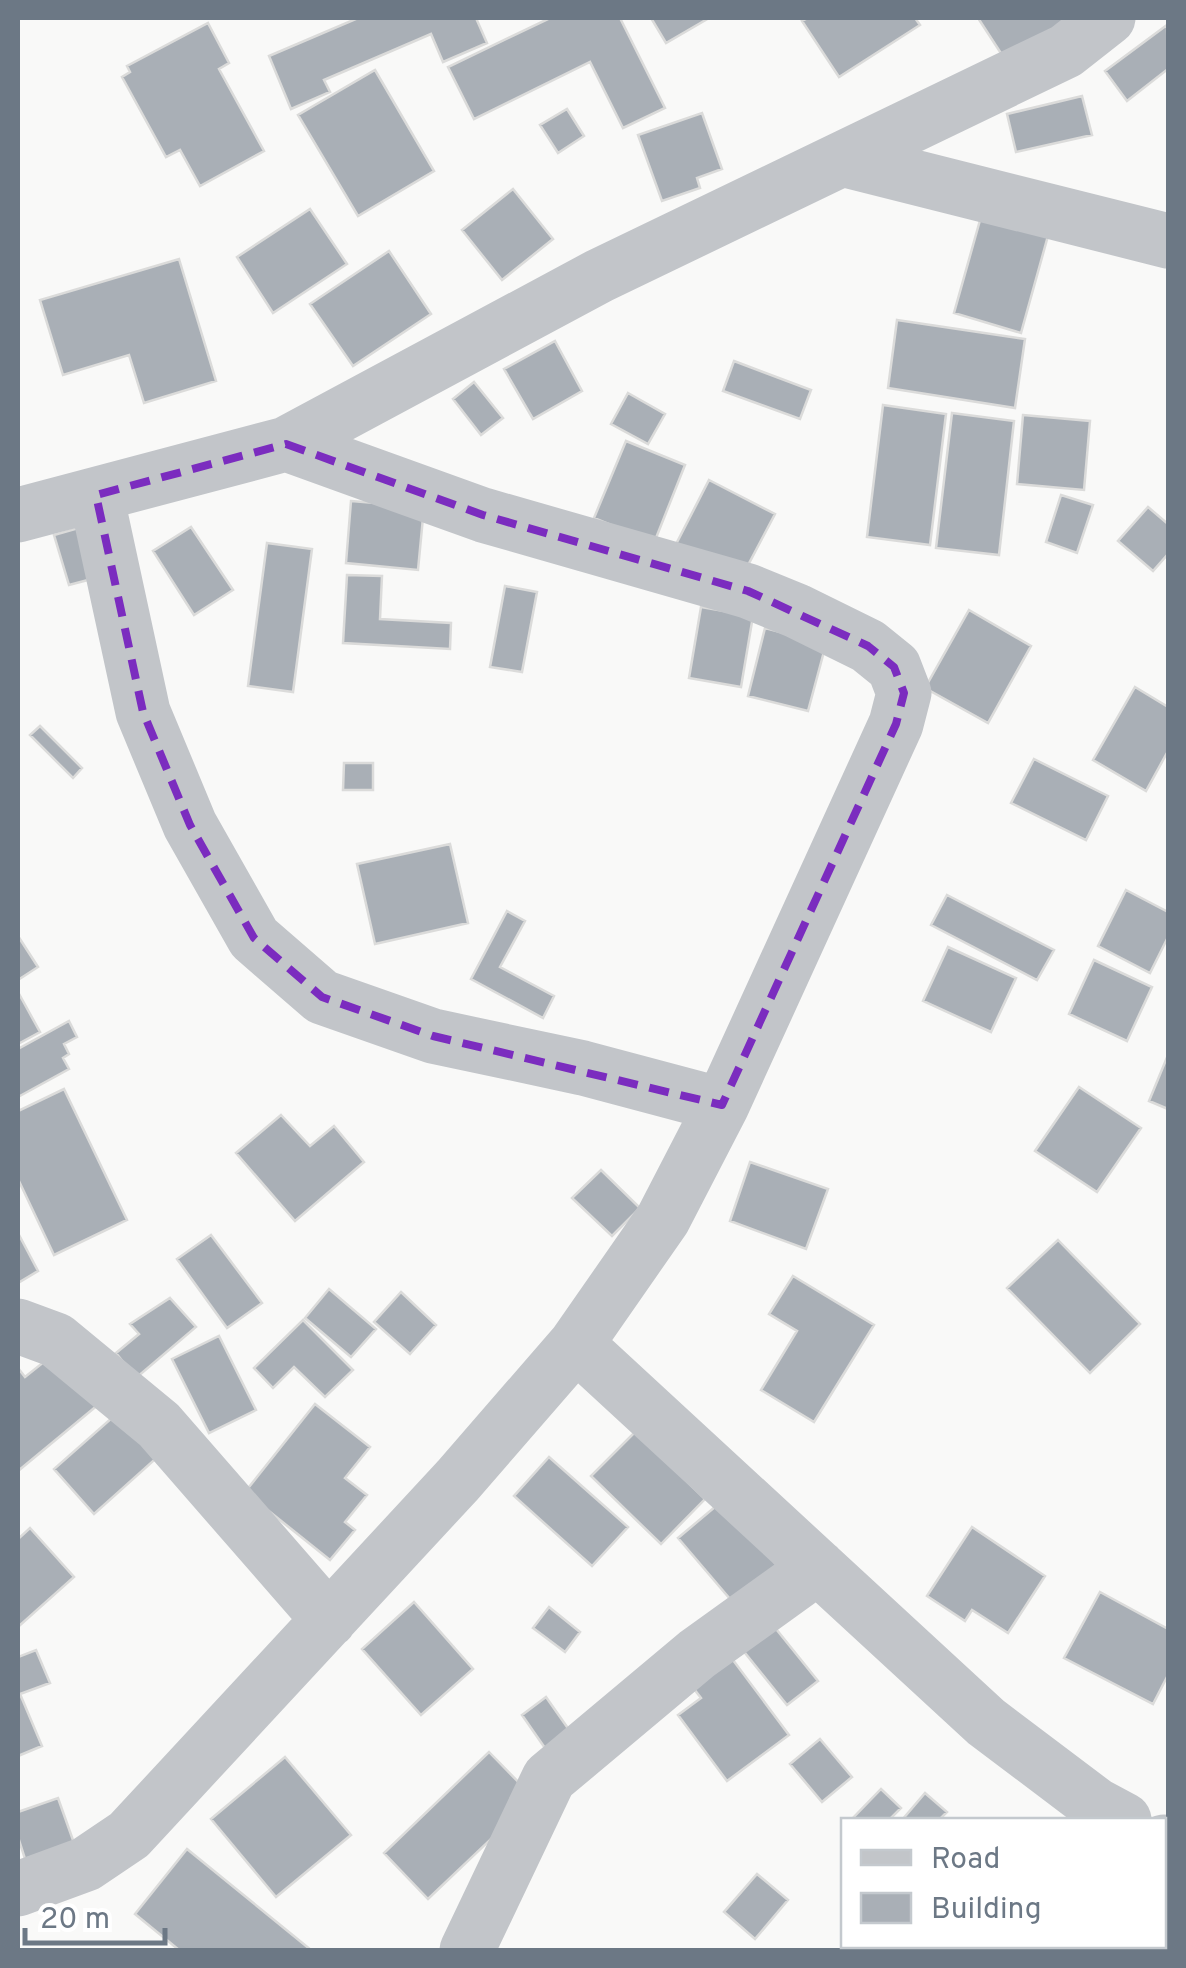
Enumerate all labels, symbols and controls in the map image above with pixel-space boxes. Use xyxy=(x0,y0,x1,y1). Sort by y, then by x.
legend xyxy=(841,1818,1166,1948)
text: Road xyxy=(931,1842,1000,1879)
scale bar xyxy=(25,1883,165,1945)
text: Building xyxy=(931,1892,1042,1929)
text: 20 m xyxy=(40,1902,110,1939)

